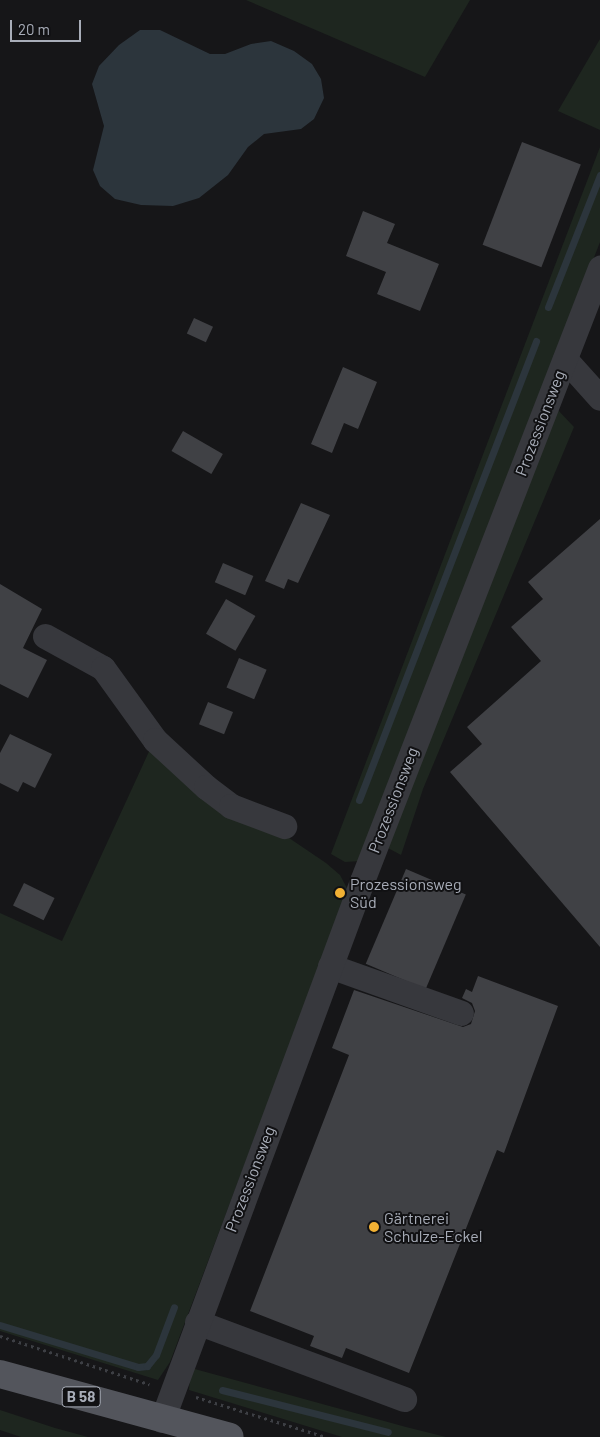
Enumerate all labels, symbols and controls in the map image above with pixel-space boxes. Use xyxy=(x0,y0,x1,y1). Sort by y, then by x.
scale bar xyxy=(12,10,84,42)
text: 20 m xyxy=(18,20,50,38)
street label: Prozessionsweg xyxy=(511,367,569,479)
street label: Prozessionsweg xyxy=(364,744,422,856)
place label: Prozessionsweg Süd xyxy=(350,874,462,912)
marker: Prozessionsweg Süd xyxy=(334,887,346,899)
street label: Prozessionsweg xyxy=(221,1123,279,1235)
place label: Gärtnerei Schulze-Eckel xyxy=(384,1208,482,1246)
marker: Gärtnerei Schulze-Eckel xyxy=(368,1221,380,1233)
road number: B 58 xyxy=(61,1384,101,1410)

